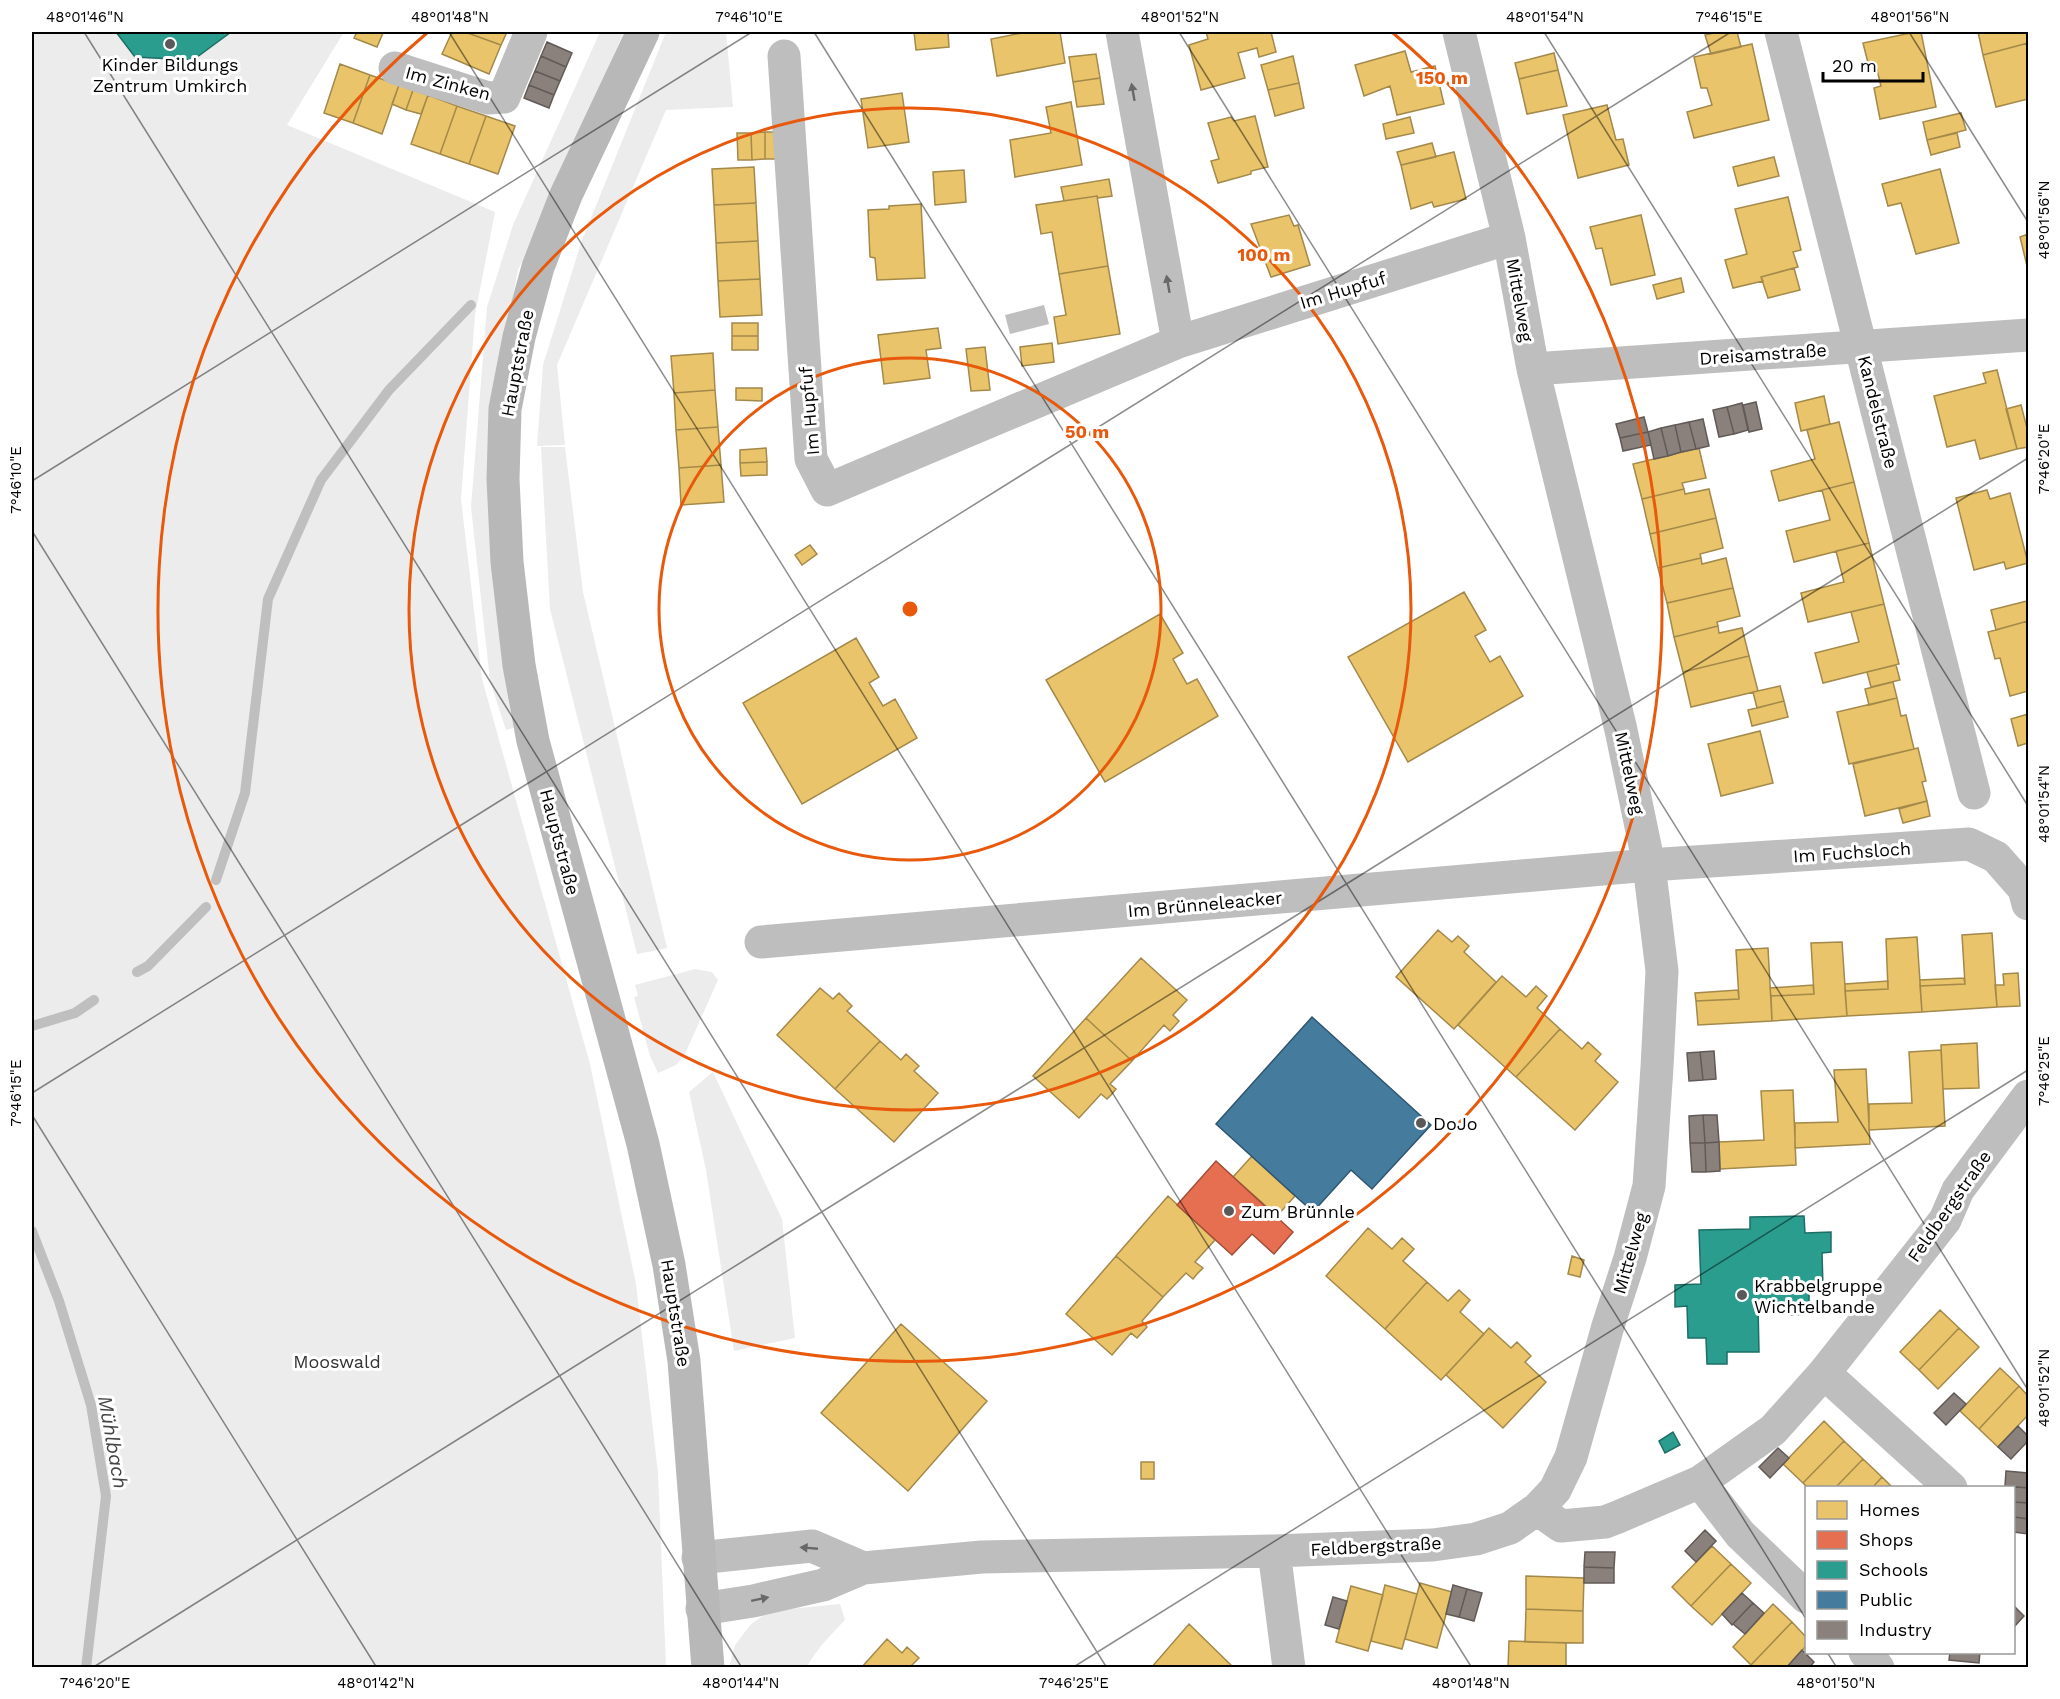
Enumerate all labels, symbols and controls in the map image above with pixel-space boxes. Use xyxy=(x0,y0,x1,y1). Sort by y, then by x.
text: 48°01'46"N xyxy=(46,8,124,26)
text: 48°01'48"N xyxy=(411,8,489,26)
text: 7°46'10"E xyxy=(715,8,783,26)
text: 48°01'52"N xyxy=(1141,8,1219,26)
text: 48°01'54"N xyxy=(1506,8,1584,26)
text: 7°46'15"E xyxy=(1696,8,1762,26)
text: 48°01'56"N xyxy=(1871,8,1949,26)
marker: Kinder Bildungs Zentrum Umkirch xyxy=(163,37,177,51)
scale bar xyxy=(1823,45,1924,83)
place label: Kinder Bildungs Zentrum Umkirch xyxy=(93,54,247,96)
text: 20 m xyxy=(1832,55,1877,76)
street label: Im Zinken xyxy=(403,62,493,104)
text: 150 m xyxy=(1416,67,1468,88)
one-way arrow xyxy=(1128,83,1137,102)
text: 48°01'56"N xyxy=(2035,181,2053,259)
text: 100 m xyxy=(1237,244,1291,265)
street label: Mittelweg xyxy=(1502,257,1538,344)
street label: Im Hupfuf xyxy=(1297,267,1389,313)
one-way arrow xyxy=(1163,275,1172,294)
street label: Hauptstraße xyxy=(496,308,538,418)
street label: Dreisamstraße xyxy=(1699,339,1827,369)
street label: Kandelstraße xyxy=(1854,353,1902,471)
street label: Im Hupfuf xyxy=(795,366,823,456)
text: 50 m xyxy=(1065,421,1109,442)
text: 7°46'20"E xyxy=(2035,424,2053,494)
text: 7°46'10"E xyxy=(7,446,25,514)
centre of rings xyxy=(900,599,920,619)
street label: Mittelweg xyxy=(1611,730,1649,817)
text: 48°01'54"N xyxy=(2035,765,2053,843)
street label: Hauptstraße xyxy=(536,787,584,897)
street label: Im Fuchsloch xyxy=(1792,837,1912,867)
street label: Im Brünneleacker xyxy=(1127,887,1283,921)
text: 7°46'25"E xyxy=(2035,1036,2053,1106)
text: 7°46'15"E xyxy=(7,1060,25,1126)
place label: DoJo xyxy=(1433,1113,1478,1134)
marker: DoJo xyxy=(1414,1116,1428,1130)
street label: Feldbergstraße xyxy=(1903,1146,1995,1266)
place label: Zum Brünnle xyxy=(1241,1201,1355,1222)
marker: Zum Brünnle xyxy=(1222,1204,1236,1218)
street label: Mittelweg xyxy=(1608,1209,1652,1296)
street label: Hauptstraße xyxy=(657,1258,695,1368)
place label: Krabbelgruppe Wichtelbande xyxy=(1754,1275,1883,1317)
marker: Krabbelgruppe Wichtelbande xyxy=(1735,1288,1749,1302)
text: 48°01'52"N xyxy=(2035,1349,2053,1427)
park label: Mooswald xyxy=(293,1351,381,1372)
water label: Mühlbach xyxy=(93,1394,133,1490)
legend xyxy=(1805,1486,2015,1654)
text: Homes xyxy=(1859,1499,1920,1520)
text: Shops xyxy=(1859,1529,1913,1550)
street label: Feldbergstraße xyxy=(1310,1532,1442,1560)
one-way arrow xyxy=(799,1544,818,1553)
text: Schools xyxy=(1859,1559,1928,1580)
text: Public xyxy=(1859,1589,1913,1610)
one-way arrow xyxy=(750,1594,769,1603)
text: Industry xyxy=(1859,1619,1932,1640)
text: 7°46'20"E xyxy=(60,1674,130,1692)
text: 48°01'42"N xyxy=(337,1674,415,1692)
text: 48°01'44"N xyxy=(702,1674,780,1692)
text: 7°46'25"E xyxy=(1039,1674,1109,1692)
text: 48°01'48"N xyxy=(1432,1674,1510,1692)
text: 48°01'50"N xyxy=(1796,1674,1876,1692)

